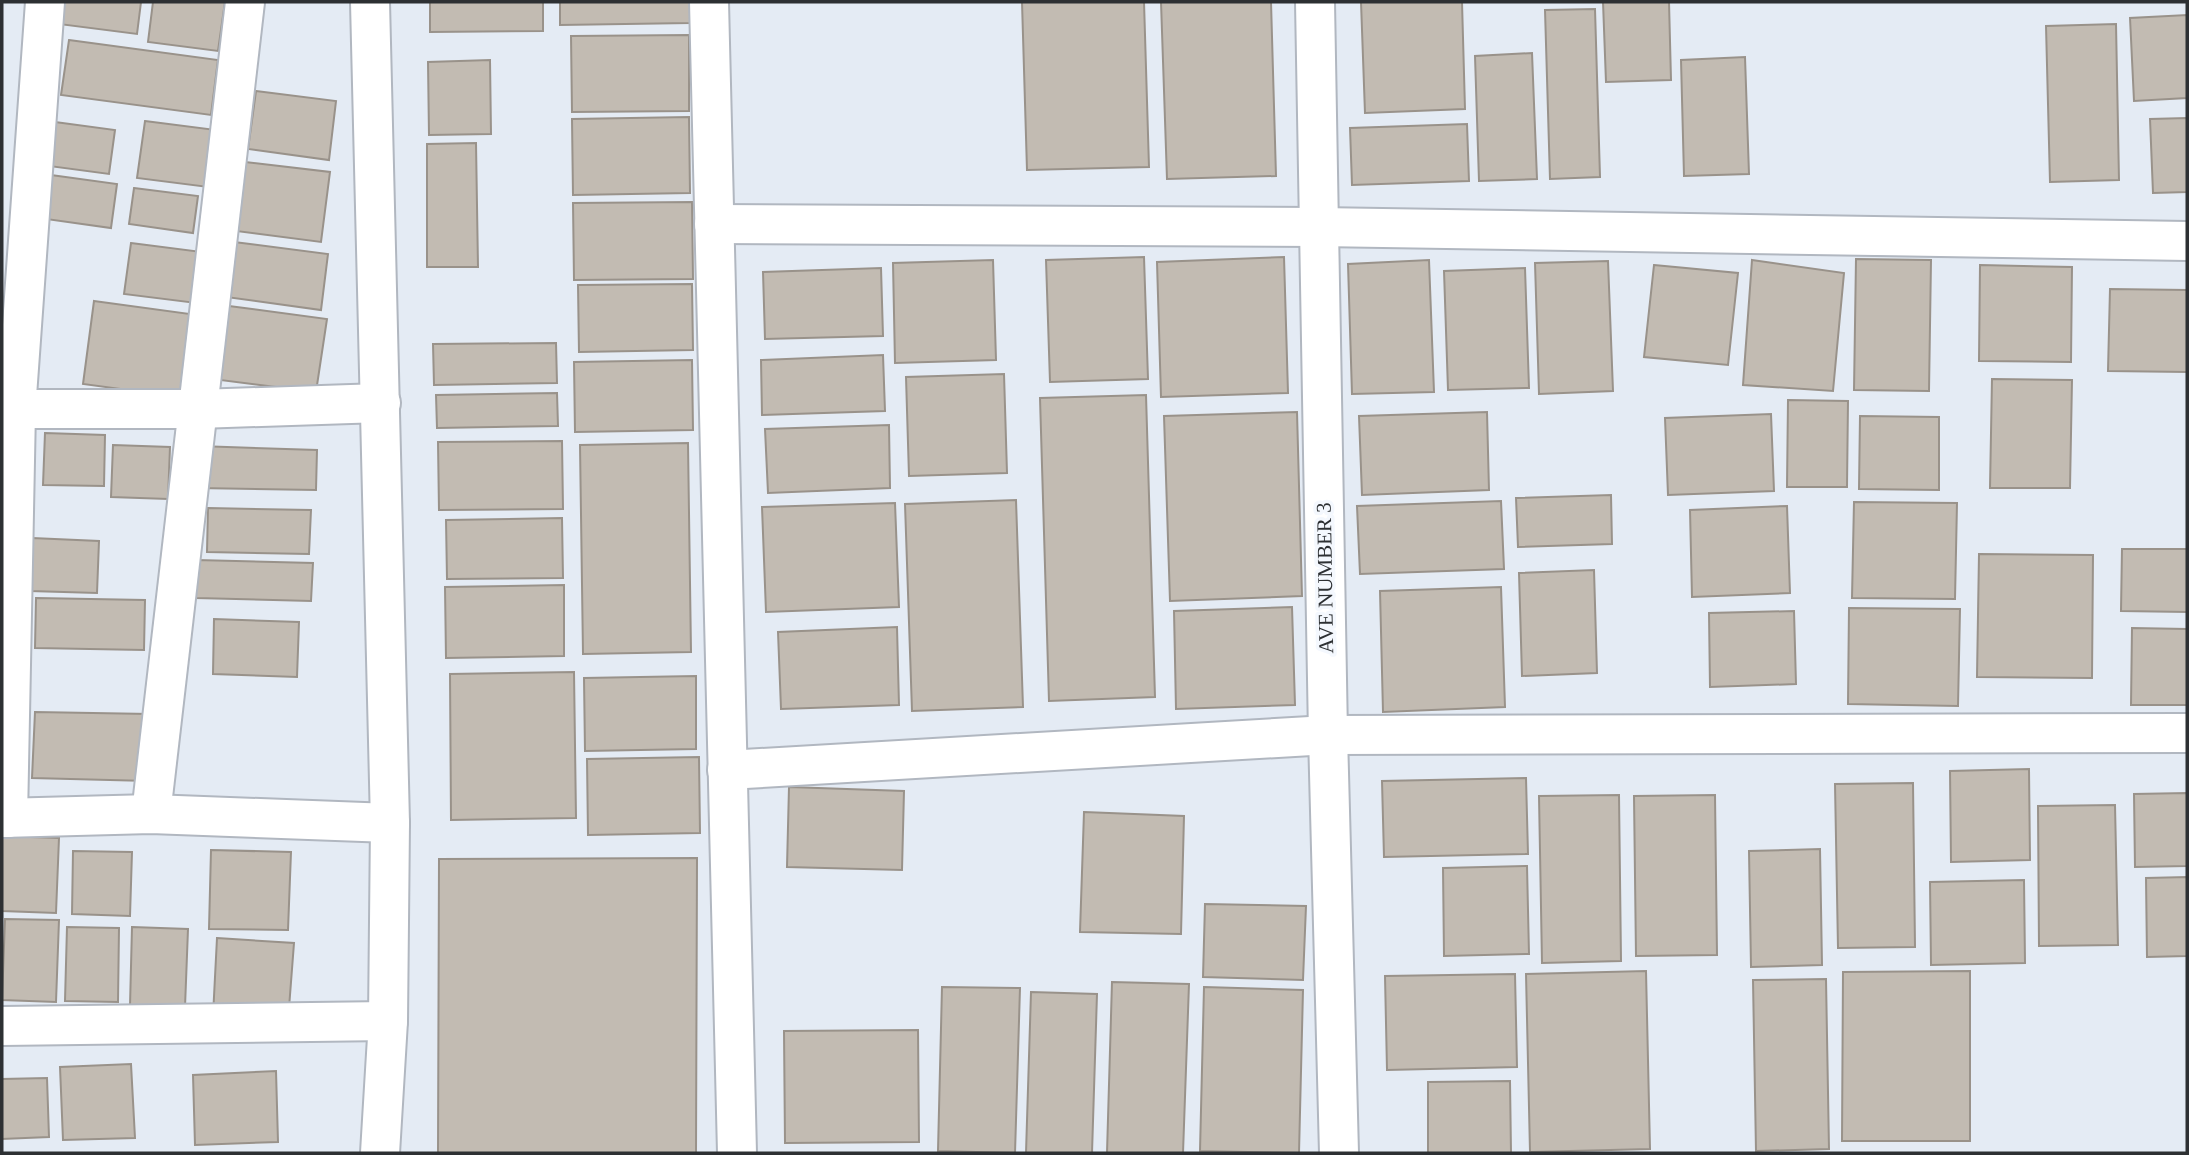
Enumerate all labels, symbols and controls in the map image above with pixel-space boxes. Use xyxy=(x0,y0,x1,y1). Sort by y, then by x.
street label: AVE NUMBER 3 xyxy=(1312,502,1338,654)

